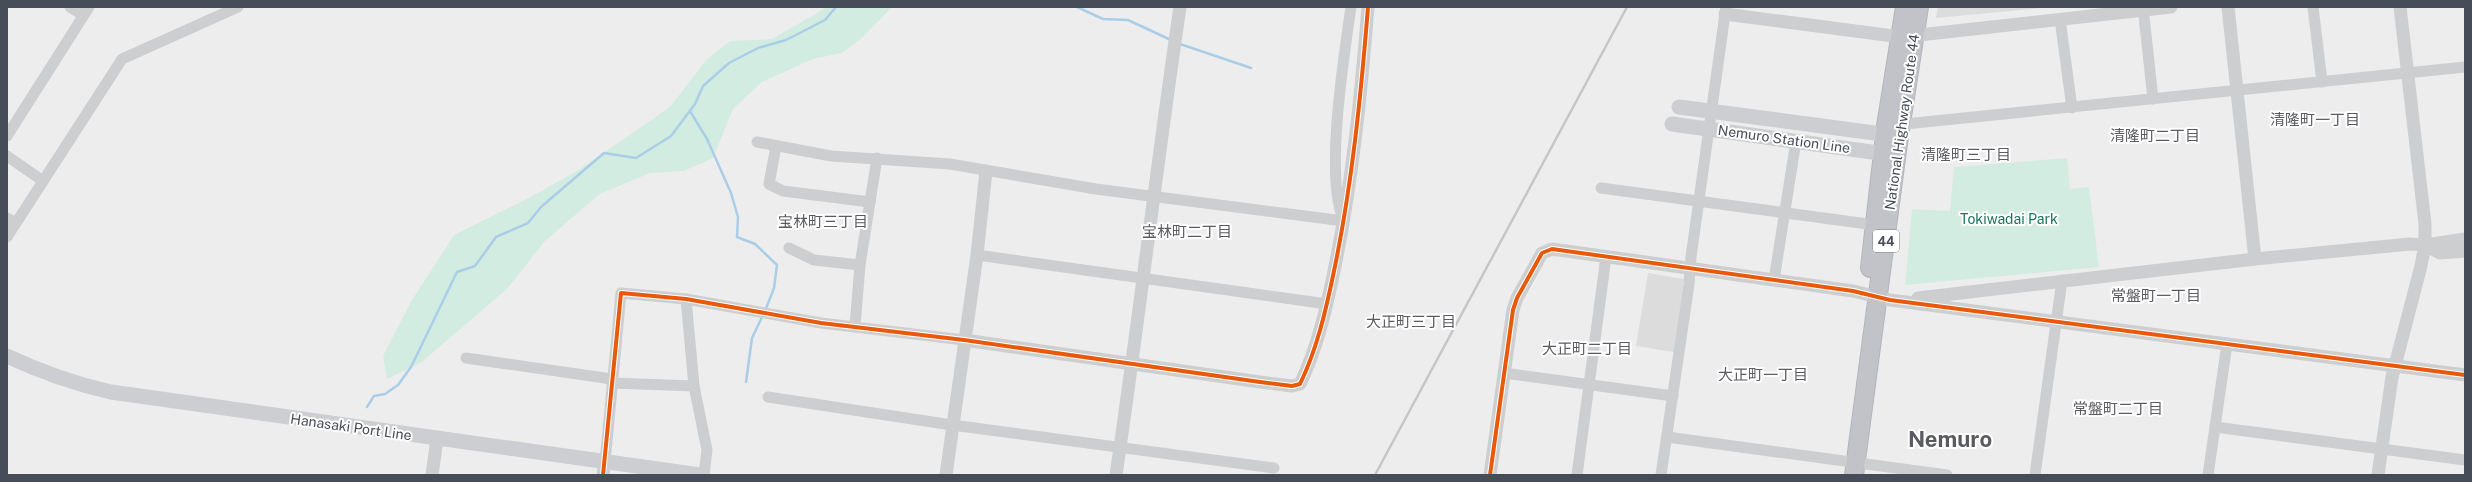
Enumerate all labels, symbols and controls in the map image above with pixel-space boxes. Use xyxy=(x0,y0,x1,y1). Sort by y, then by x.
street label: National Highway Route 44 xyxy=(1882,33,1922,211)
district label: 清隆町一丁目 xyxy=(2270,111,2360,128)
street label: Nemuro Station Line xyxy=(1717,122,1851,156)
district label: 清隆町二丁目 xyxy=(2110,127,2200,144)
district label: 清隆町三丁目 xyxy=(1921,146,2011,163)
park label: Tokiwadai Park xyxy=(1960,211,2058,227)
district label: 宝林町三丁目 xyxy=(778,213,868,230)
district label: 宝林町二丁目 xyxy=(1142,223,1232,240)
road number: 44 xyxy=(1873,230,1899,252)
district label: 常盤町一丁目 xyxy=(2111,287,2201,304)
district label: 大正町三丁目 xyxy=(1366,313,1456,330)
district label: 大正町二丁目 xyxy=(1542,340,1632,357)
district label: 大正町一丁目 xyxy=(1718,366,1808,383)
district label: 常盤町二丁目 xyxy=(2073,400,2163,417)
street label: Hanasaki Port Line xyxy=(289,411,413,443)
district label: Nemuro xyxy=(1908,426,1992,452)

